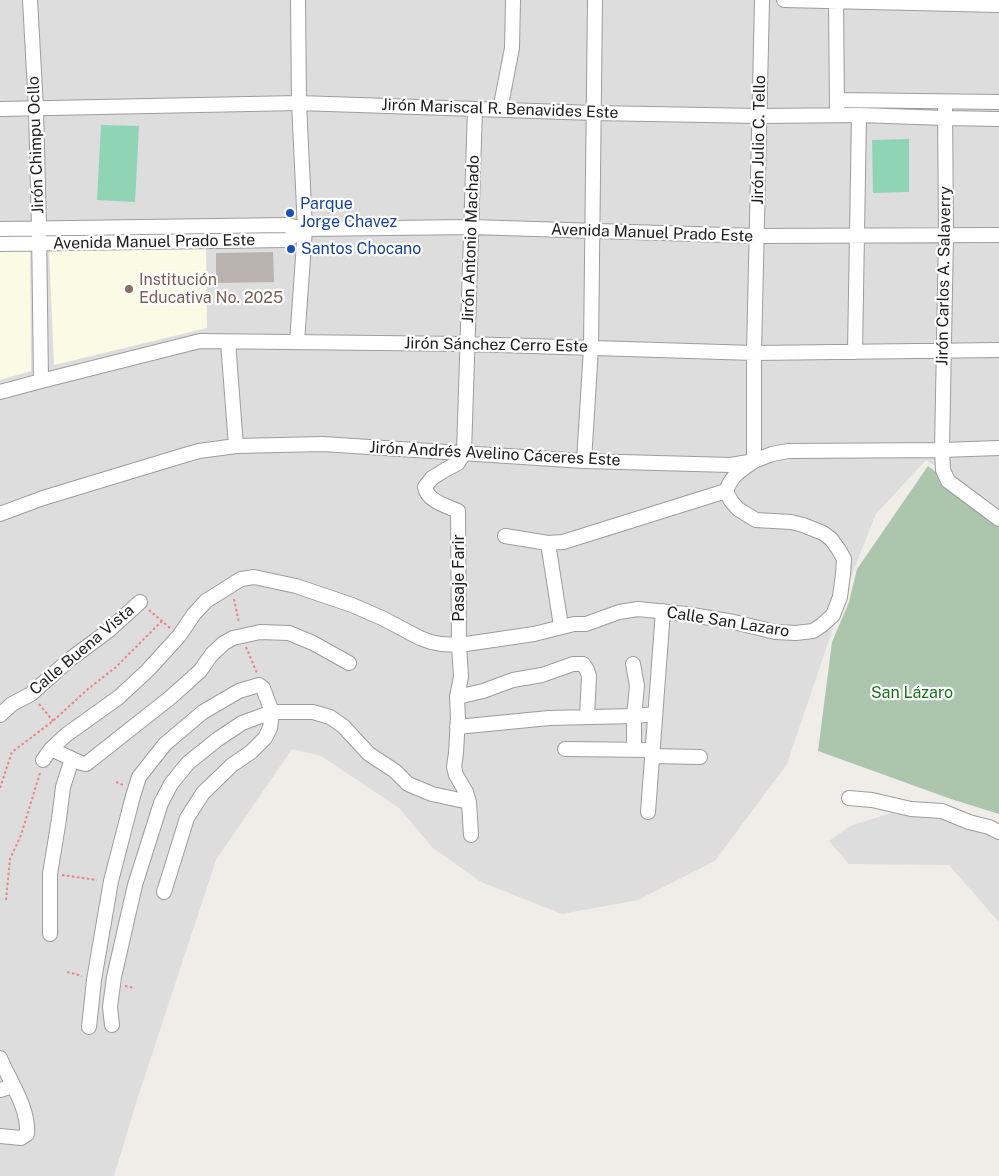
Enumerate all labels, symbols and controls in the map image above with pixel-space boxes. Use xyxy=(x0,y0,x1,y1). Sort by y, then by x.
street label: Jirón Julio C. Tello xyxy=(748,75,770,205)
street label: Jirón Chimpu Ocllo xyxy=(24,76,48,214)
street label: Jirón Mariscal R. Benavides Este xyxy=(381,95,619,123)
street label: Jirón Antonio Machado xyxy=(458,155,484,323)
street label: Jirón Carlos A. Salaverry xyxy=(933,186,955,366)
place label: Parque Jorge Chavez xyxy=(300,194,397,232)
marker: Parque Jorge Chavez xyxy=(284,207,296,219)
street label: Avenida Manuel Prado Este xyxy=(551,220,753,246)
street label: Avenida Manuel Prado Este xyxy=(53,231,255,253)
place label: Santos Chocano xyxy=(301,239,421,259)
marker: Santos Chocano xyxy=(285,243,297,255)
place label: Institución Educativa No. 2025 xyxy=(139,270,283,308)
marker: Institución Educativa No. 2025 xyxy=(123,283,135,295)
street label: Jirón Sánchez Cerro Este xyxy=(404,334,588,356)
street label: Jirón Andrés Avelino Cáceres Este xyxy=(369,438,621,470)
street label: Pasaje Farir xyxy=(449,534,469,622)
street label: Calle Buena Vista xyxy=(26,601,138,699)
street label: Calle San Lazaro xyxy=(665,603,791,641)
park label: San Lázaro xyxy=(871,683,953,703)

